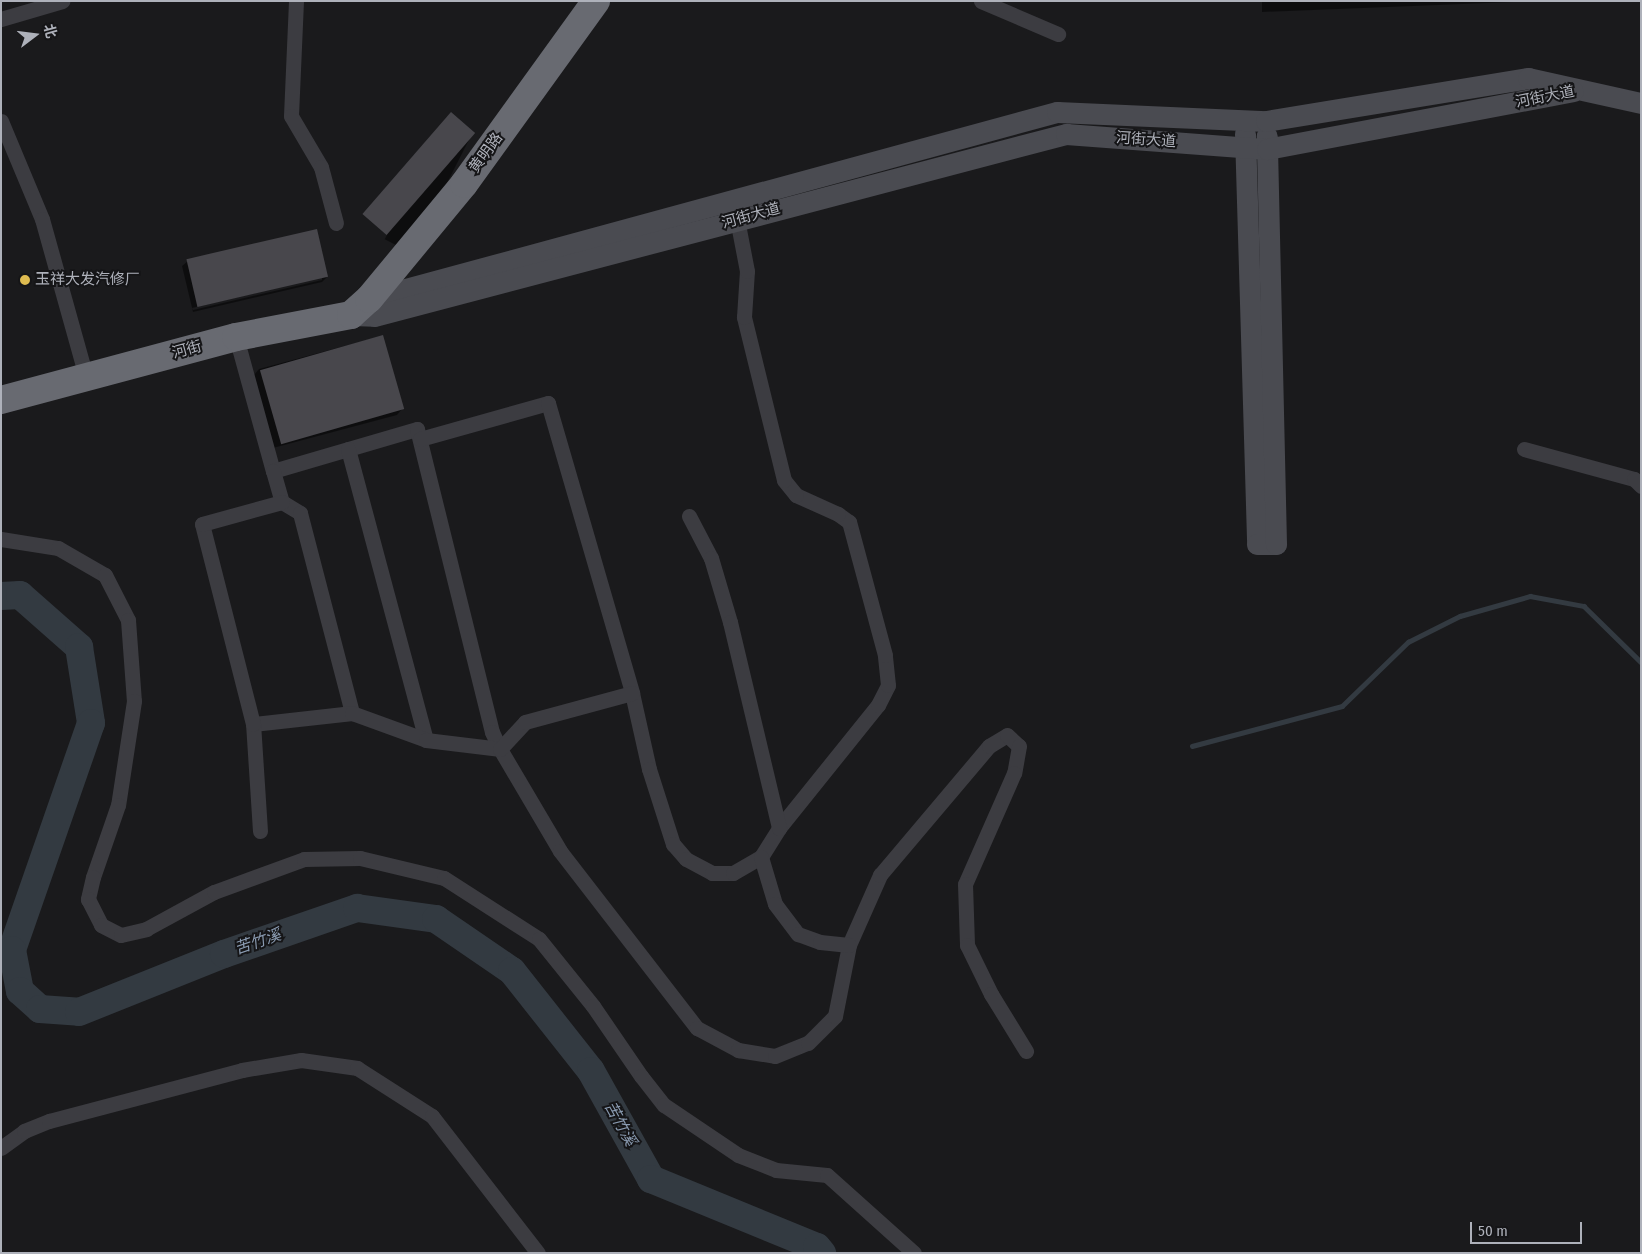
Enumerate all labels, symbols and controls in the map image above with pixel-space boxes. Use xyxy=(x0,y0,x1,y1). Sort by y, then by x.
north arrow xyxy=(10,10,60,60)
text: 北 xyxy=(40,22,60,40)
street label: 河街大道 xyxy=(1514,82,1576,112)
street label: 河街大道 xyxy=(1115,129,1177,151)
street label: 黄明路 xyxy=(465,130,507,176)
street label: 河街大道 xyxy=(720,200,782,232)
place label: 玉祥大发汽修厂 xyxy=(35,271,140,289)
marker: 玉祥大发汽修厂 xyxy=(19,274,31,286)
street label: 河街 xyxy=(170,337,204,363)
water label: 苦竹溪 xyxy=(232,925,284,959)
water label: 苦竹溪 xyxy=(600,1098,640,1150)
scale bar xyxy=(1472,1212,1584,1244)
text: 50 m xyxy=(1478,1222,1508,1240)

